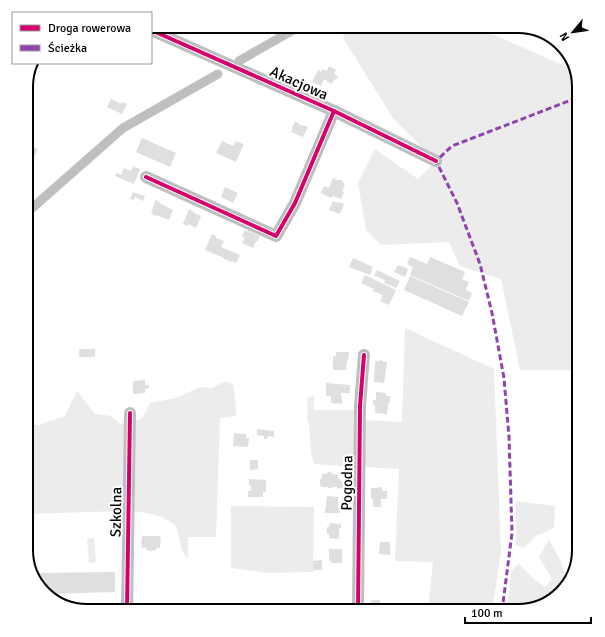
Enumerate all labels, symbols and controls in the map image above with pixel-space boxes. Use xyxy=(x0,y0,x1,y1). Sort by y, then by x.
legend xyxy=(12,12,152,64)
north arrow xyxy=(553,12,593,52)
text: Droga rowerowa xyxy=(48,21,131,36)
text: N xyxy=(557,30,572,43)
text: Ścieżka xyxy=(48,41,87,56)
street label: Akacjowa xyxy=(267,62,331,104)
street label: Pogodna xyxy=(338,455,356,511)
street label: Szkolna xyxy=(107,487,125,537)
scale bar xyxy=(465,599,591,625)
text: 100 m xyxy=(471,606,503,621)

